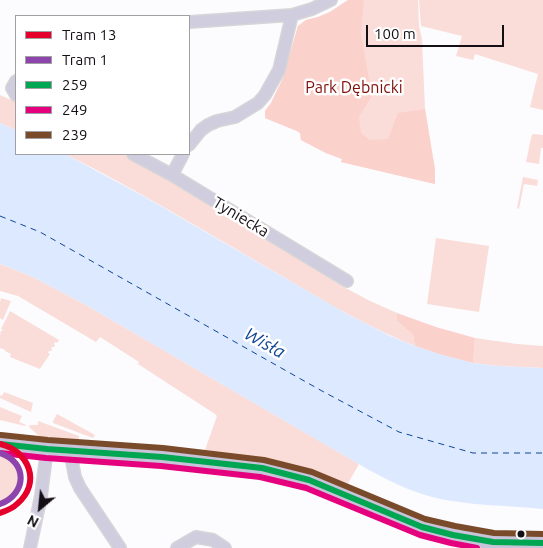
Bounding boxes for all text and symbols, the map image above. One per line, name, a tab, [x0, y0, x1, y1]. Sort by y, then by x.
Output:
legend	[15, 15, 190, 155]
scale bar	[368, 15, 506, 47]
text: 100 m	[374, 25, 416, 42]
text: Tram 13	[62, 26, 117, 43]
text: Tram 1	[62, 51, 108, 68]
text: 259	[62, 76, 87, 93]
park label: Park Dębnicki	[305, 78, 403, 98]
text: 249	[62, 101, 87, 118]
text: 239	[62, 126, 87, 143]
street label: Tyniecka	[210, 193, 272, 241]
water label: Wisła	[241, 323, 289, 363]
north arrow	[15, 483, 65, 533]
text: N	[25, 512, 41, 531]
unlabelled marker	[516, 529, 526, 539]

